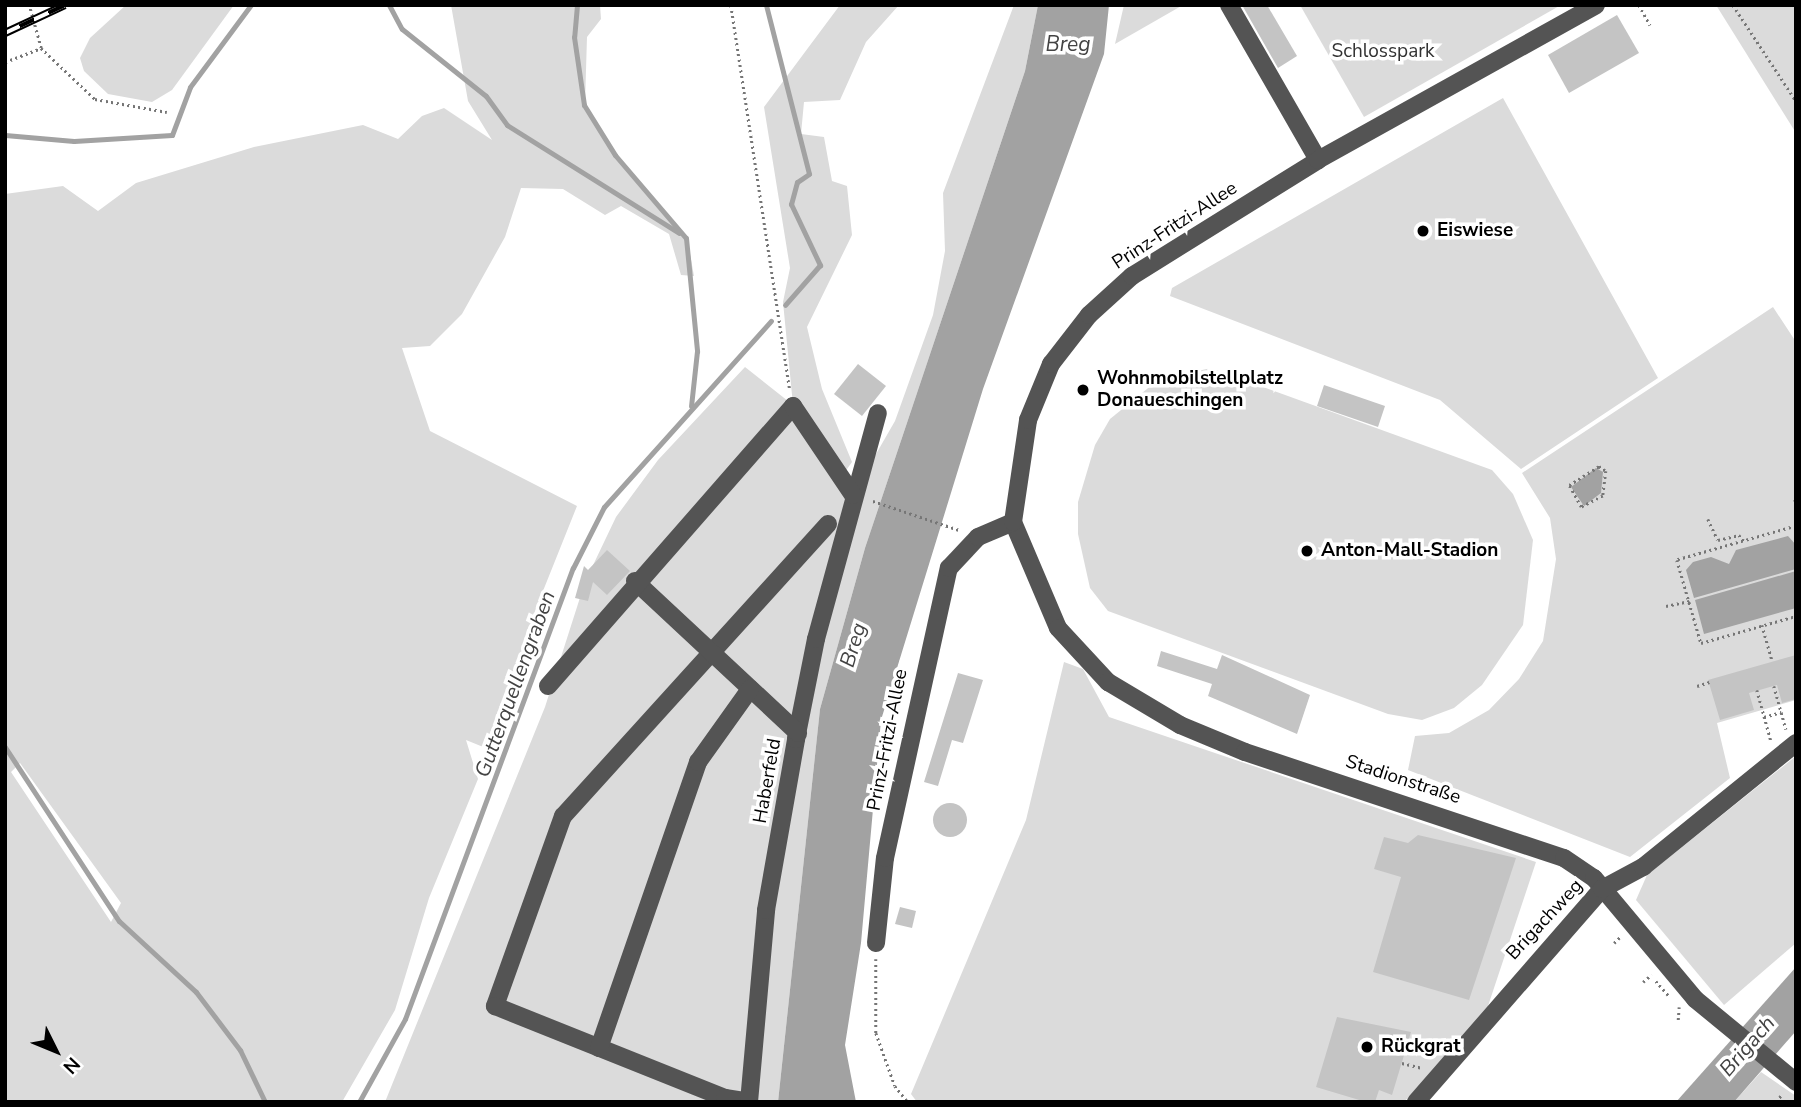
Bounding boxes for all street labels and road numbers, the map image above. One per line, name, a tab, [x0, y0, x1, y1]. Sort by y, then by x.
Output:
street label: Prinz-Fritzi-Allee	[1108, 177, 1242, 275]
street label: Prinz-Fritzi-Allee	[863, 667, 913, 813]
street label: Haberfeld	[749, 737, 787, 825]
street label: Stadionstraße	[1343, 751, 1463, 809]
street label: Brigachweg	[1502, 875, 1588, 965]

